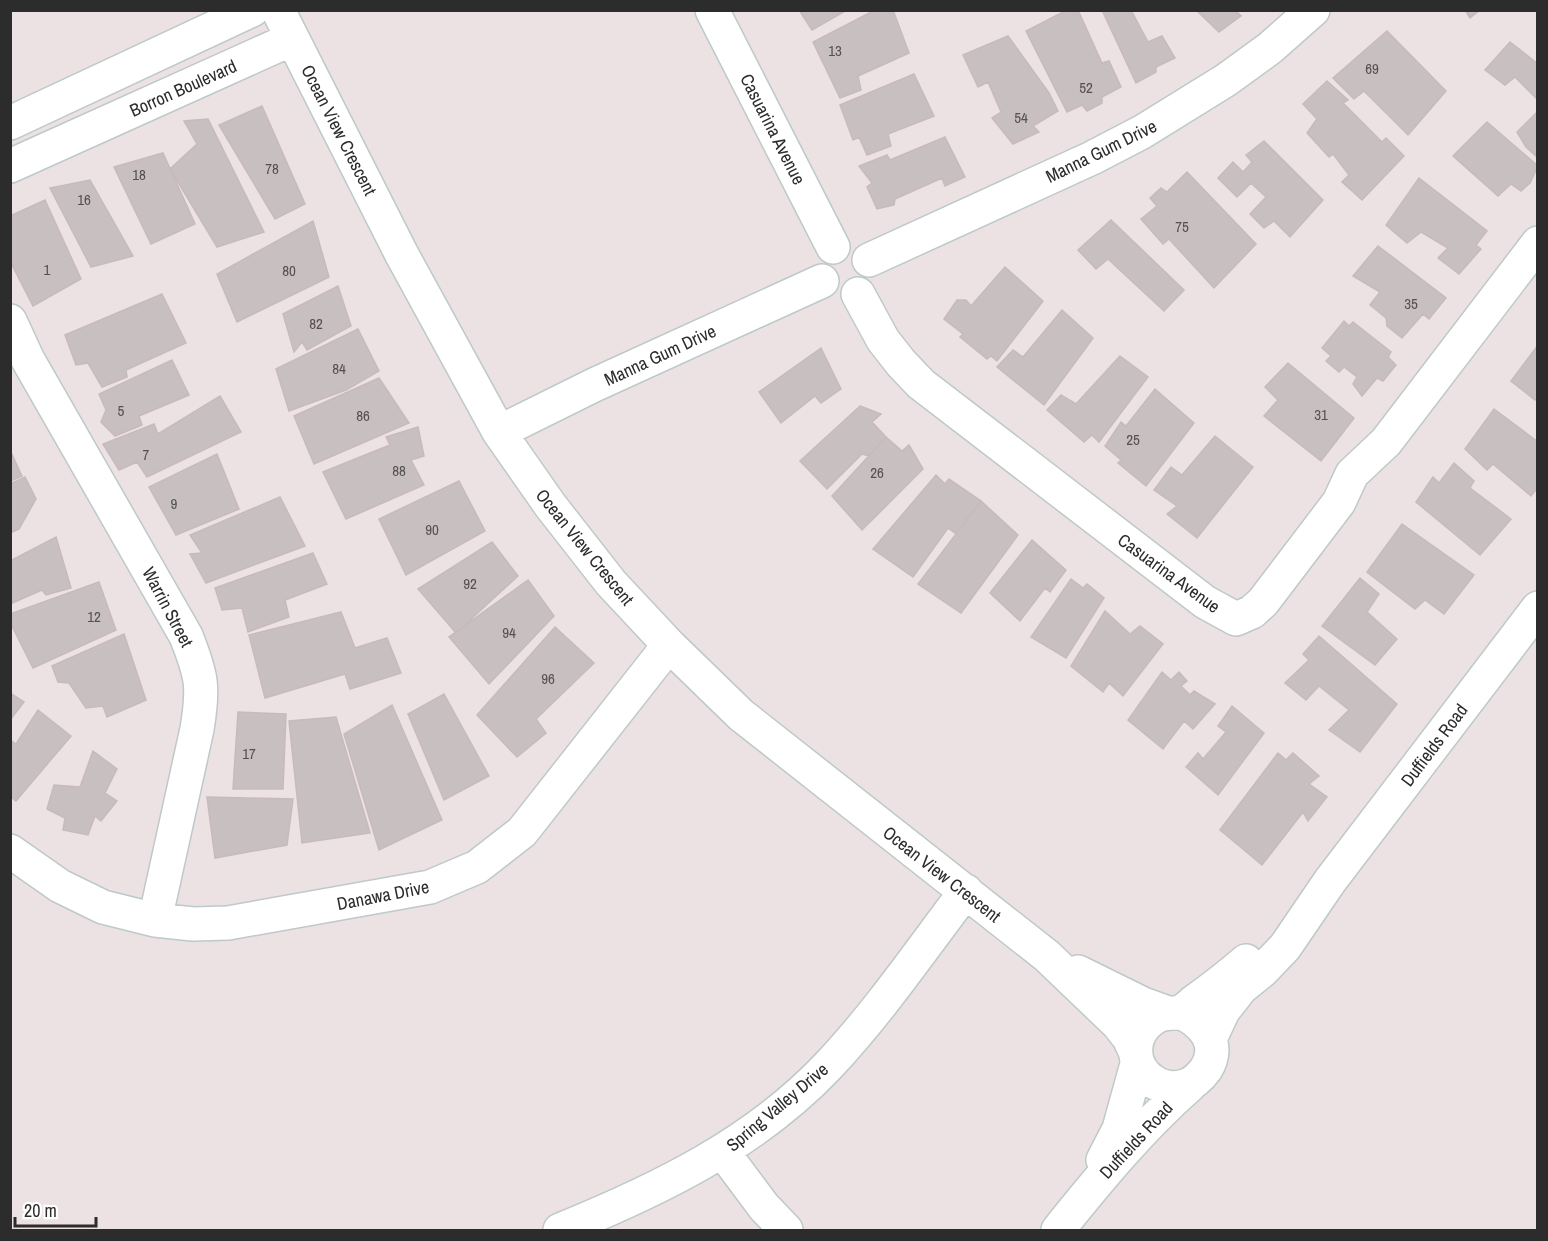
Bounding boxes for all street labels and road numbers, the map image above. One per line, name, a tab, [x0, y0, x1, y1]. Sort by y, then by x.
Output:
street label: Borron Boulevard	[125, 53, 241, 123]
street label: Ocean View Crescent	[295, 60, 383, 200]
street label: Casuarina Avenue	[734, 69, 812, 189]
street label: Manna Gum Drive	[1041, 113, 1161, 189]
street label: Manna Gum Drive	[600, 318, 720, 392]
street label: Ocean View Crescent	[530, 483, 640, 611]
street label: Casuarina Avenue	[1113, 527, 1225, 619]
street label: Warrin Street	[136, 563, 200, 651]
street label: Duffields Road	[1395, 699, 1473, 791]
street label: Ocean View Crescent	[878, 820, 1006, 928]
street label: Danawa Drive	[335, 874, 431, 916]
street label: Spring Valley Drive	[721, 1057, 833, 1157]
street label: Duffields Road	[1094, 1096, 1178, 1184]

